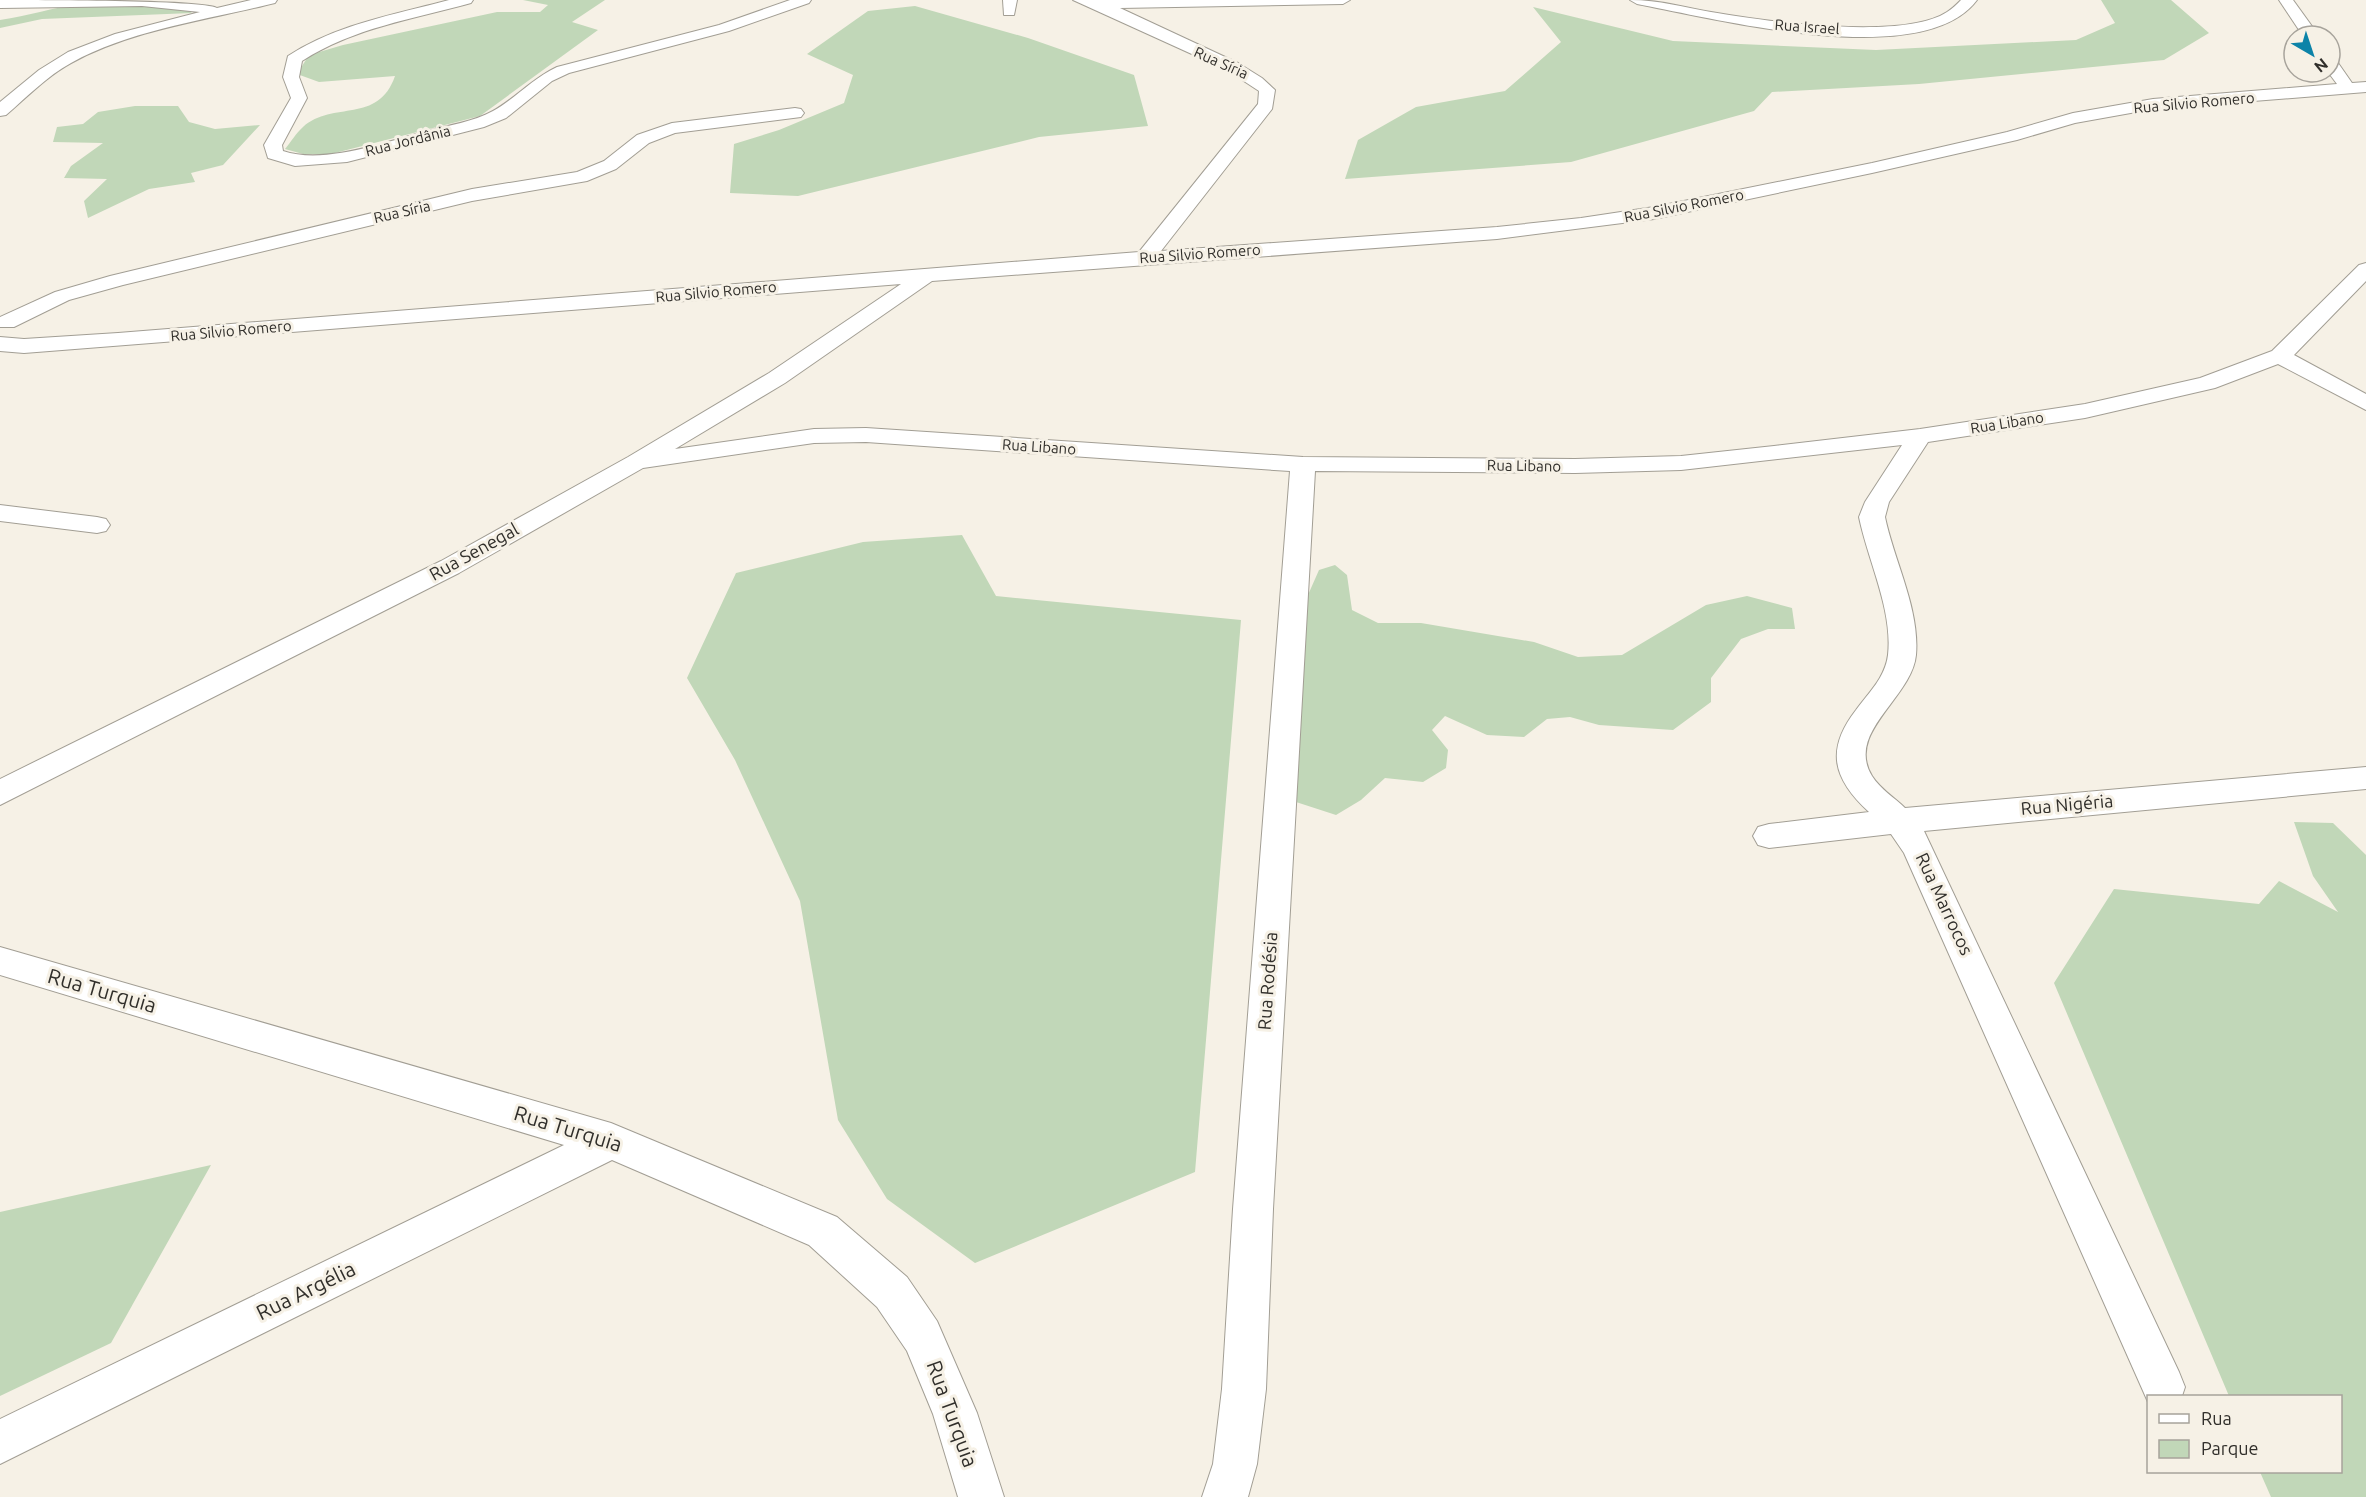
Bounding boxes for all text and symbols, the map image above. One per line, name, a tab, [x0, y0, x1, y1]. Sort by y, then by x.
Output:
street label: Rua Israel	[1774, 16, 1840, 37]
north arrow	[2282, 24, 2342, 84]
street label: Rua Síria	[1191, 43, 1251, 82]
text: N	[2311, 55, 2332, 76]
street label: Rua Silvio Romero	[2133, 89, 2255, 116]
street label: Rua Jordânia	[363, 122, 452, 159]
street label: Rua Silvio Romero	[1623, 186, 1745, 225]
street label: Rua Síria	[372, 197, 432, 226]
street label: Rua Silvio Romero	[1139, 241, 1261, 266]
street label: Rua Silvio Romero	[655, 278, 777, 305]
street label: Rua Silvio Romero	[170, 317, 292, 344]
street label: Rua Libano	[1969, 408, 2045, 437]
street label: Rua Libano	[1001, 435, 1077, 458]
street label: Rua Libano	[1487, 456, 1561, 475]
street label: Rua Senegal	[425, 518, 522, 584]
street label: Rua Nigéria	[2020, 790, 2114, 818]
street label: Rua Marrocos	[1912, 849, 1977, 958]
street label: Rua Rodésia	[1254, 931, 1280, 1031]
street label: Rua Turquia	[45, 963, 159, 1017]
street label: Rua Turquia	[511, 1100, 625, 1156]
street label: Rua Argélia	[252, 1256, 359, 1324]
street label: Rua Turquia	[923, 1357, 983, 1470]
legend	[2147, 1395, 2342, 1473]
text: Rua	[2201, 1408, 2232, 1428]
text: Parque	[2201, 1438, 2258, 1458]

